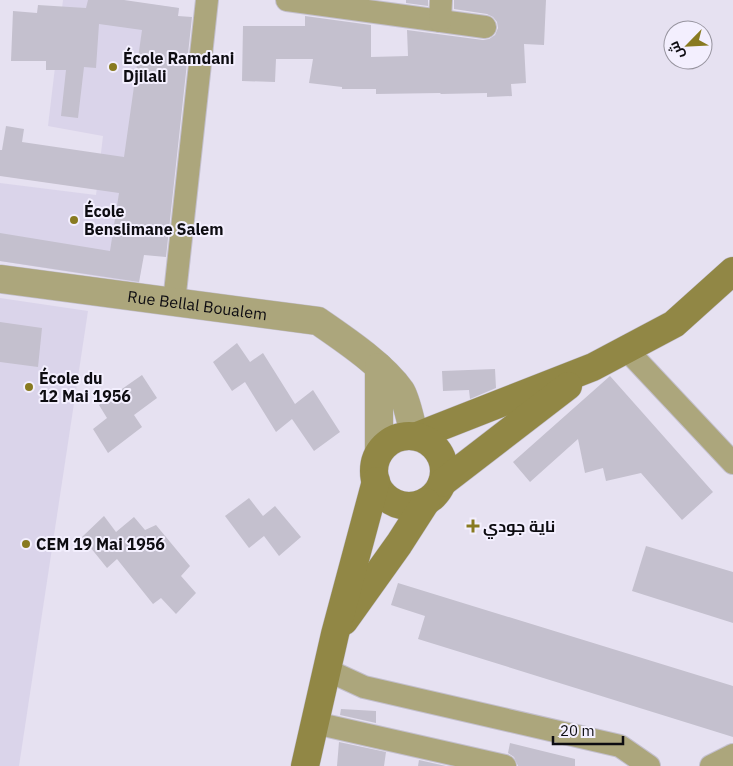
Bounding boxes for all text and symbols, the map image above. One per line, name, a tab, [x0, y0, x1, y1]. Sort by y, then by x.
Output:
north arrow	[663, 20, 713, 70]
text: ش	[664, 38, 688, 62]
place label: École Ramdani Djilali	[123, 47, 234, 86]
marker: École Ramdani Djilali	[107, 61, 119, 73]
place label: École Benslimane Salem	[84, 200, 224, 239]
marker: École Benslimane Salem	[68, 214, 80, 226]
street label: Rue Bellal Boualem	[126, 286, 268, 324]
place label: École du 12 Mai 1956	[39, 367, 131, 406]
marker: École du 12 Mai 1956	[23, 381, 35, 393]
place label: ناية جودي	[483, 516, 555, 539]
marker: ناية جودي	[467, 520, 479, 532]
place label: CEM 19 Mai 1956	[36, 534, 165, 554]
marker: CEM 19 Mai 1956	[20, 538, 32, 550]
scale bar	[553, 714, 623, 746]
text: 20 m	[560, 721, 595, 740]

